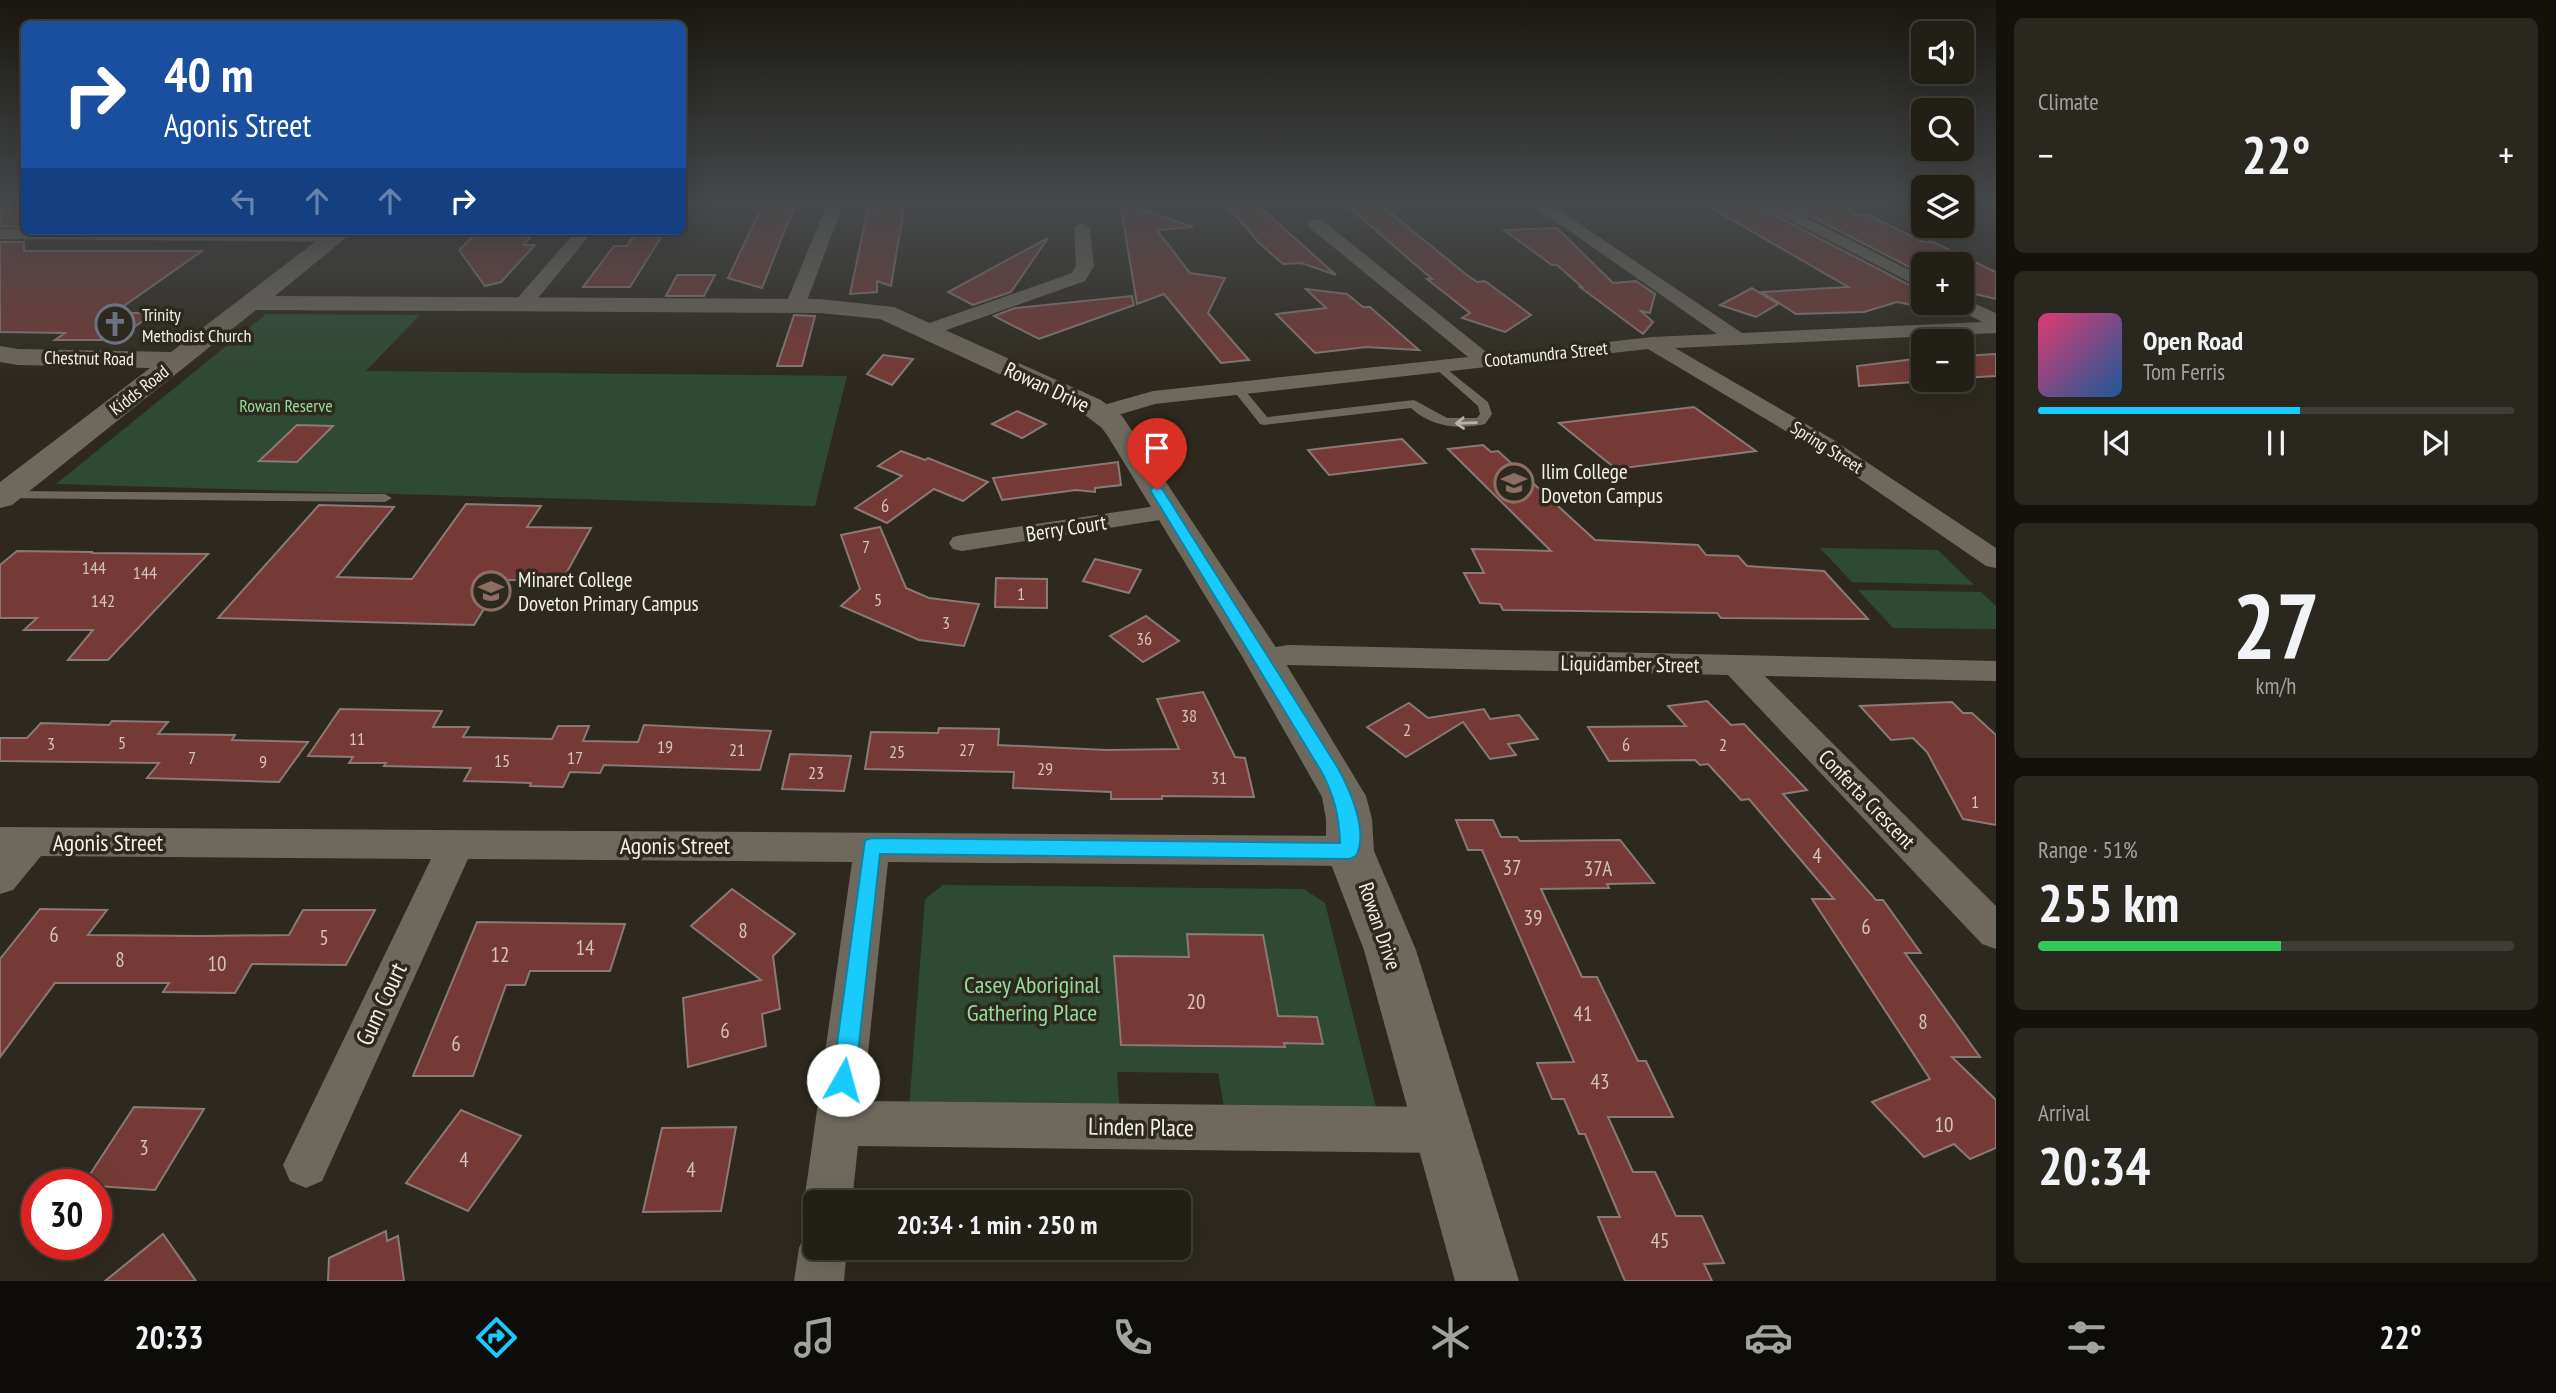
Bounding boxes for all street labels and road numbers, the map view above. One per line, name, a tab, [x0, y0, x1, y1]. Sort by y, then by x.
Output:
street label: Cootamundra Street	[1483, 336, 1609, 372]
street label: Chestnut Road	[44, 346, 134, 370]
street label: Rowan Drive	[1000, 356, 1094, 418]
street label: Kidds Road	[105, 360, 173, 420]
street label: Spring Street	[1787, 416, 1868, 478]
street label: Berry Court	[1024, 508, 1108, 548]
street label: Liquidamber Street	[1560, 649, 1700, 679]
street label: Conferta Crescent	[1813, 744, 1921, 854]
street label: Agonis Street	[53, 827, 164, 858]
street label: Agonis Street	[620, 830, 731, 861]
street label: Rowan Drive	[1352, 879, 1408, 973]
street label: Gum Court	[348, 957, 414, 1050]
street label: Linden Place	[1088, 1111, 1194, 1143]

